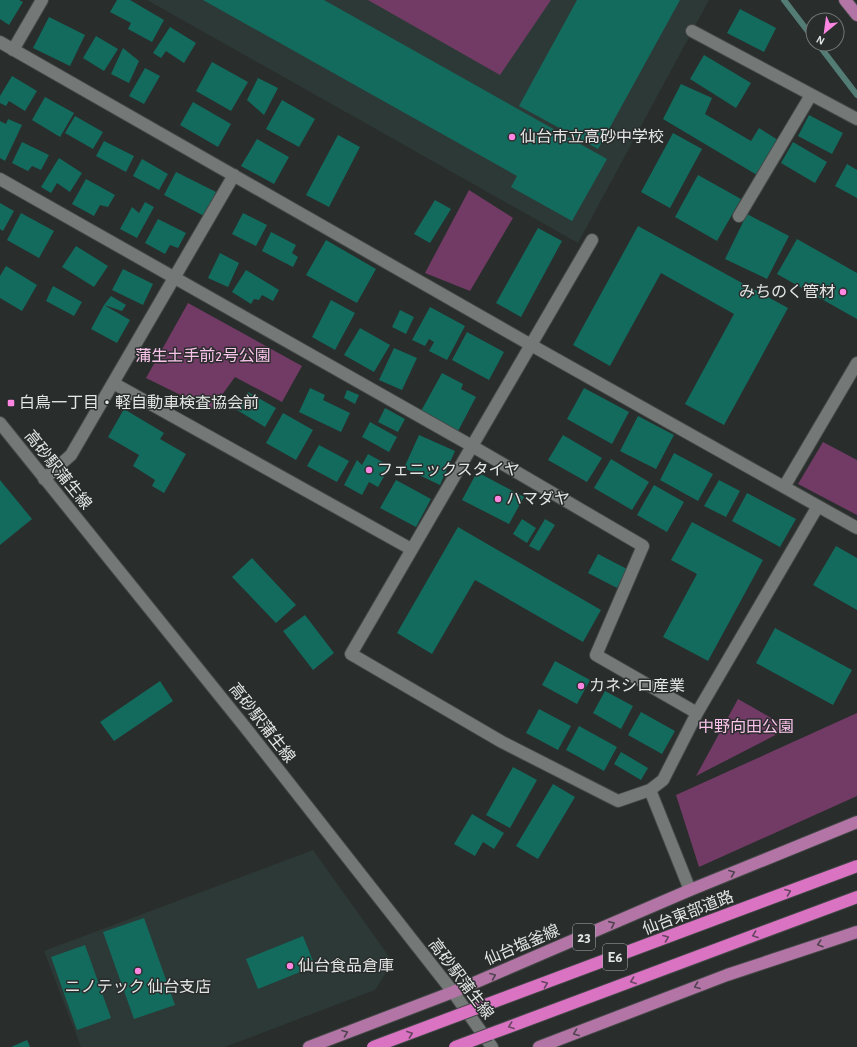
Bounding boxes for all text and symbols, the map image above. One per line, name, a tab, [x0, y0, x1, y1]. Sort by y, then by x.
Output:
north arrow	[805, 12, 845, 52]
text: N	[814, 34, 826, 47]
place label: 仙台市立高砂中学校	[520, 128, 664, 145]
marker: 仙台市立高砂中学校	[507, 132, 517, 142]
place label: みちのく管材	[739, 283, 835, 300]
marker: みちのく管材	[838, 287, 848, 297]
park label: 蒲生土手前2号公園	[135, 347, 271, 364]
place label: 白鳥一丁目・軽自動車検査協会前	[19, 394, 259, 411]
marker: 白鳥一丁目・軽自動車検査協会前	[6, 398, 16, 408]
street label: 高砂駅蒲生線	[22, 427, 95, 512]
place label: フェニックスタイヤ	[377, 461, 520, 478]
marker: フェニックスタイヤ	[364, 465, 374, 475]
place label: ハマダヤ	[506, 490, 570, 507]
marker: ハマダヤ	[493, 494, 503, 504]
place label: カネシロ産業	[589, 678, 685, 694]
street label: 高砂駅蒲生線	[226, 680, 299, 766]
marker: カネシロ産業	[576, 681, 586, 691]
park label: 中野向田公園	[698, 718, 794, 735]
one-way arrow	[728, 870, 735, 878]
street label: 仙台東部道路	[640, 887, 736, 938]
one-way arrow	[785, 888, 792, 897]
street label: 仙台塩釜線	[482, 921, 562, 968]
one-way arrow	[608, 921, 615, 929]
road number: 23	[573, 924, 595, 950]
one-way arrow	[751, 931, 758, 939]
one-way arrow	[663, 934, 670, 942]
street label: 高砂駅蒲生線	[426, 935, 497, 1022]
one-way arrow	[817, 939, 824, 948]
road number: E6	[603, 944, 627, 970]
place label: 仙台食品倉庫	[298, 957, 394, 974]
marker: 仙台食品倉庫	[285, 961, 295, 971]
marker: ニノテック 仙台支店	[133, 966, 143, 976]
one-way arrow	[489, 972, 496, 980]
one-way arrow	[630, 976, 637, 984]
place label: ニノテック 仙台支店	[65, 978, 211, 995]
one-way arrow	[541, 980, 548, 988]
one-way arrow	[694, 982, 701, 990]
one-way arrow	[508, 1022, 515, 1030]
one-way arrow	[572, 1028, 579, 1036]
one-way arrow	[342, 1030, 349, 1038]
one-way arrow	[406, 1030, 413, 1038]

